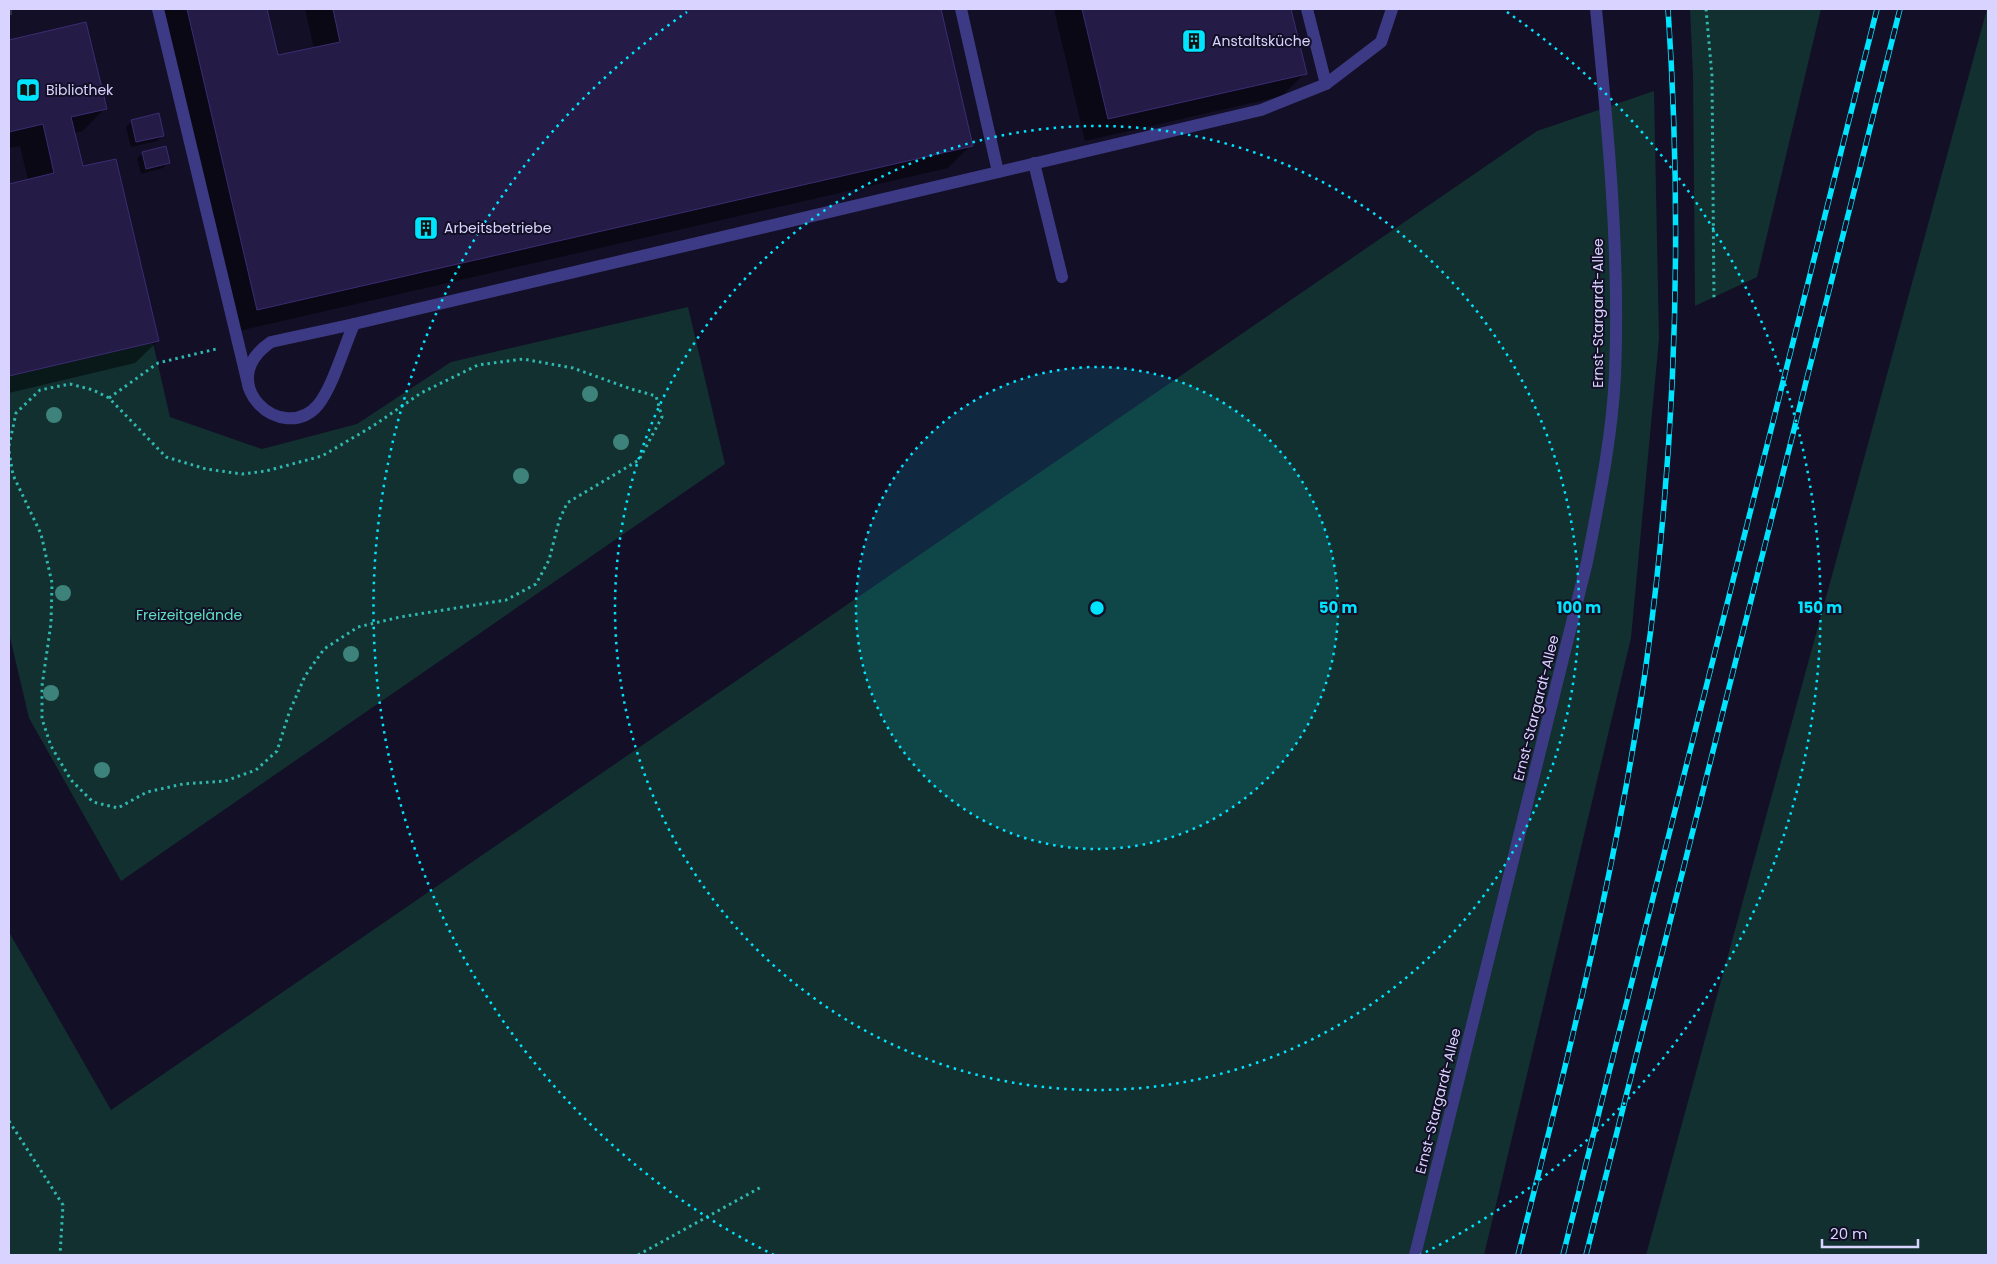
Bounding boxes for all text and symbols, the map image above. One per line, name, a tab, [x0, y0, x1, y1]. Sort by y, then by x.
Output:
building icon: Anstaltsküche	[1181, 28, 1207, 54]
place label: Anstaltsküche	[1212, 31, 1311, 51]
library icon: Bibliothek	[15, 77, 41, 103]
place label: Bibliothek	[46, 80, 114, 100]
building icon: Arbeitsbetriebe	[413, 215, 439, 241]
place label: Arbeitsbetriebe	[444, 218, 552, 238]
street label: Ernst-Stargardt-Allee	[1588, 238, 1608, 388]
text: 50 m	[1319, 597, 1357, 618]
text: 100 m	[1557, 597, 1601, 618]
text: 150 m	[1798, 597, 1842, 618]
centre of rings	[1088, 599, 1106, 617]
park label: Freizeitgelände	[136, 605, 242, 625]
street label: Ernst-Stargardt-Allee	[1508, 633, 1564, 783]
street label: Ernst-Stargardt-Allee	[1410, 1026, 1466, 1176]
scale bar	[1822, 1216, 1918, 1248]
text: 20 m	[1830, 1223, 1868, 1244]

